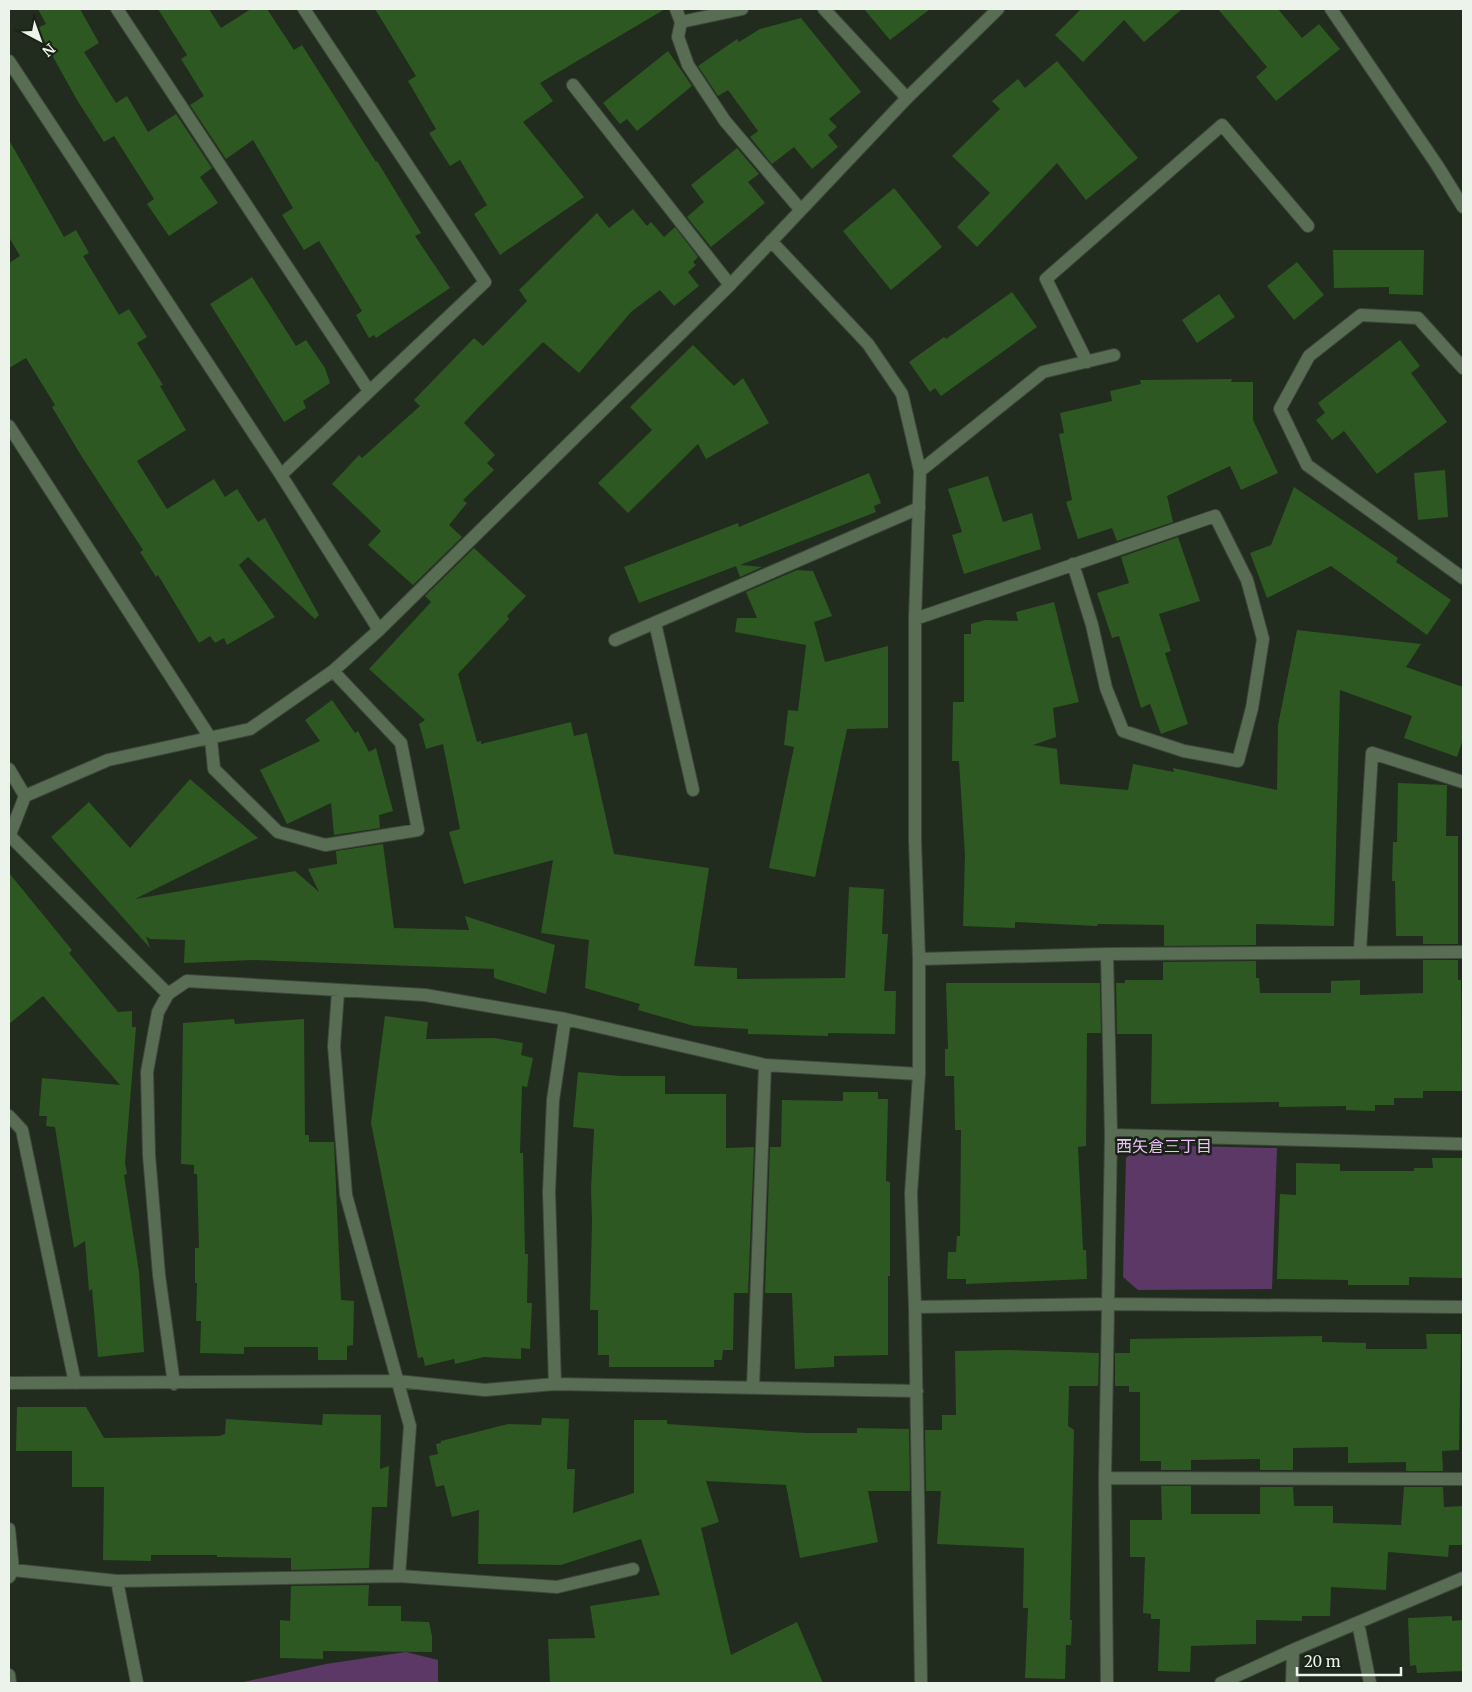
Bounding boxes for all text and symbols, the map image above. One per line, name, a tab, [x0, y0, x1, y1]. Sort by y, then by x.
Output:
north arrow	[15, 15, 65, 65]
text: N	[38, 39, 59, 60]
district label: 西矢倉三丁目	[1116, 1136, 1212, 1156]
scale bar	[1297, 1644, 1401, 1676]
text: 20 m	[1304, 1652, 1341, 1671]

